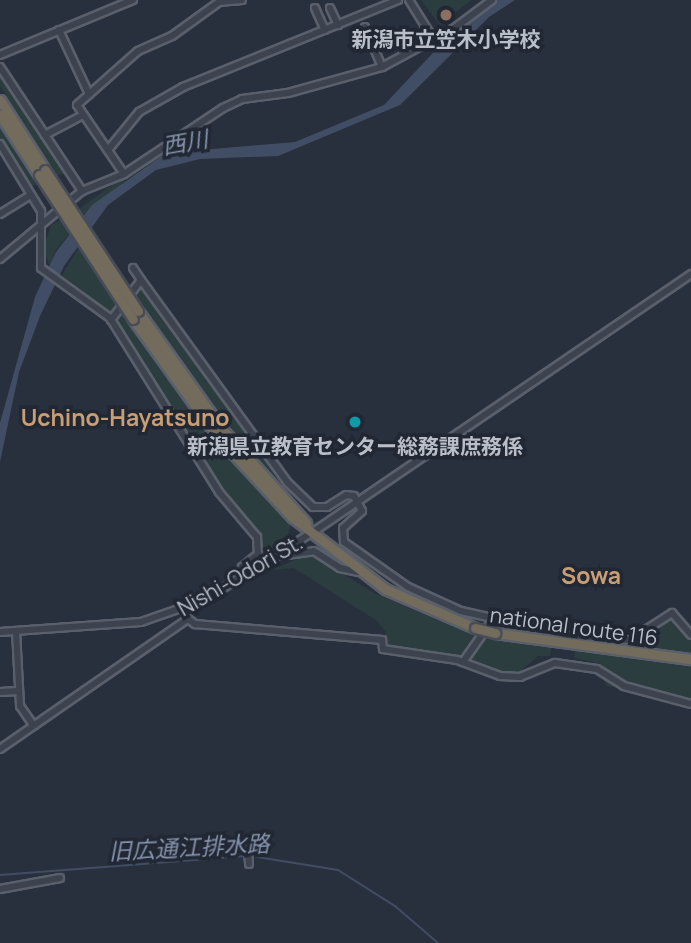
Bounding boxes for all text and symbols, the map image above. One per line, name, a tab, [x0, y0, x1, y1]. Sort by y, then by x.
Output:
marker: 新潟市立笠木小学校	[438, 7, 454, 23]
place label: 新潟市立笠木小学校	[352, 26, 540, 52]
water label: 西川	[160, 124, 210, 160]
district label: Uchino-Hayatsuno	[21, 403, 229, 431]
marker: 新潟県立教育センター総務課庶務係	[347, 414, 363, 430]
place label: 新潟県立教育センター総務課庶務係	[187, 433, 523, 459]
street label: Nishi-Odori St.	[173, 529, 307, 621]
district label: Sowa	[561, 561, 621, 589]
street label: national route 116	[488, 602, 660, 650]
water label: 旧広通江排水路	[108, 829, 270, 865]

